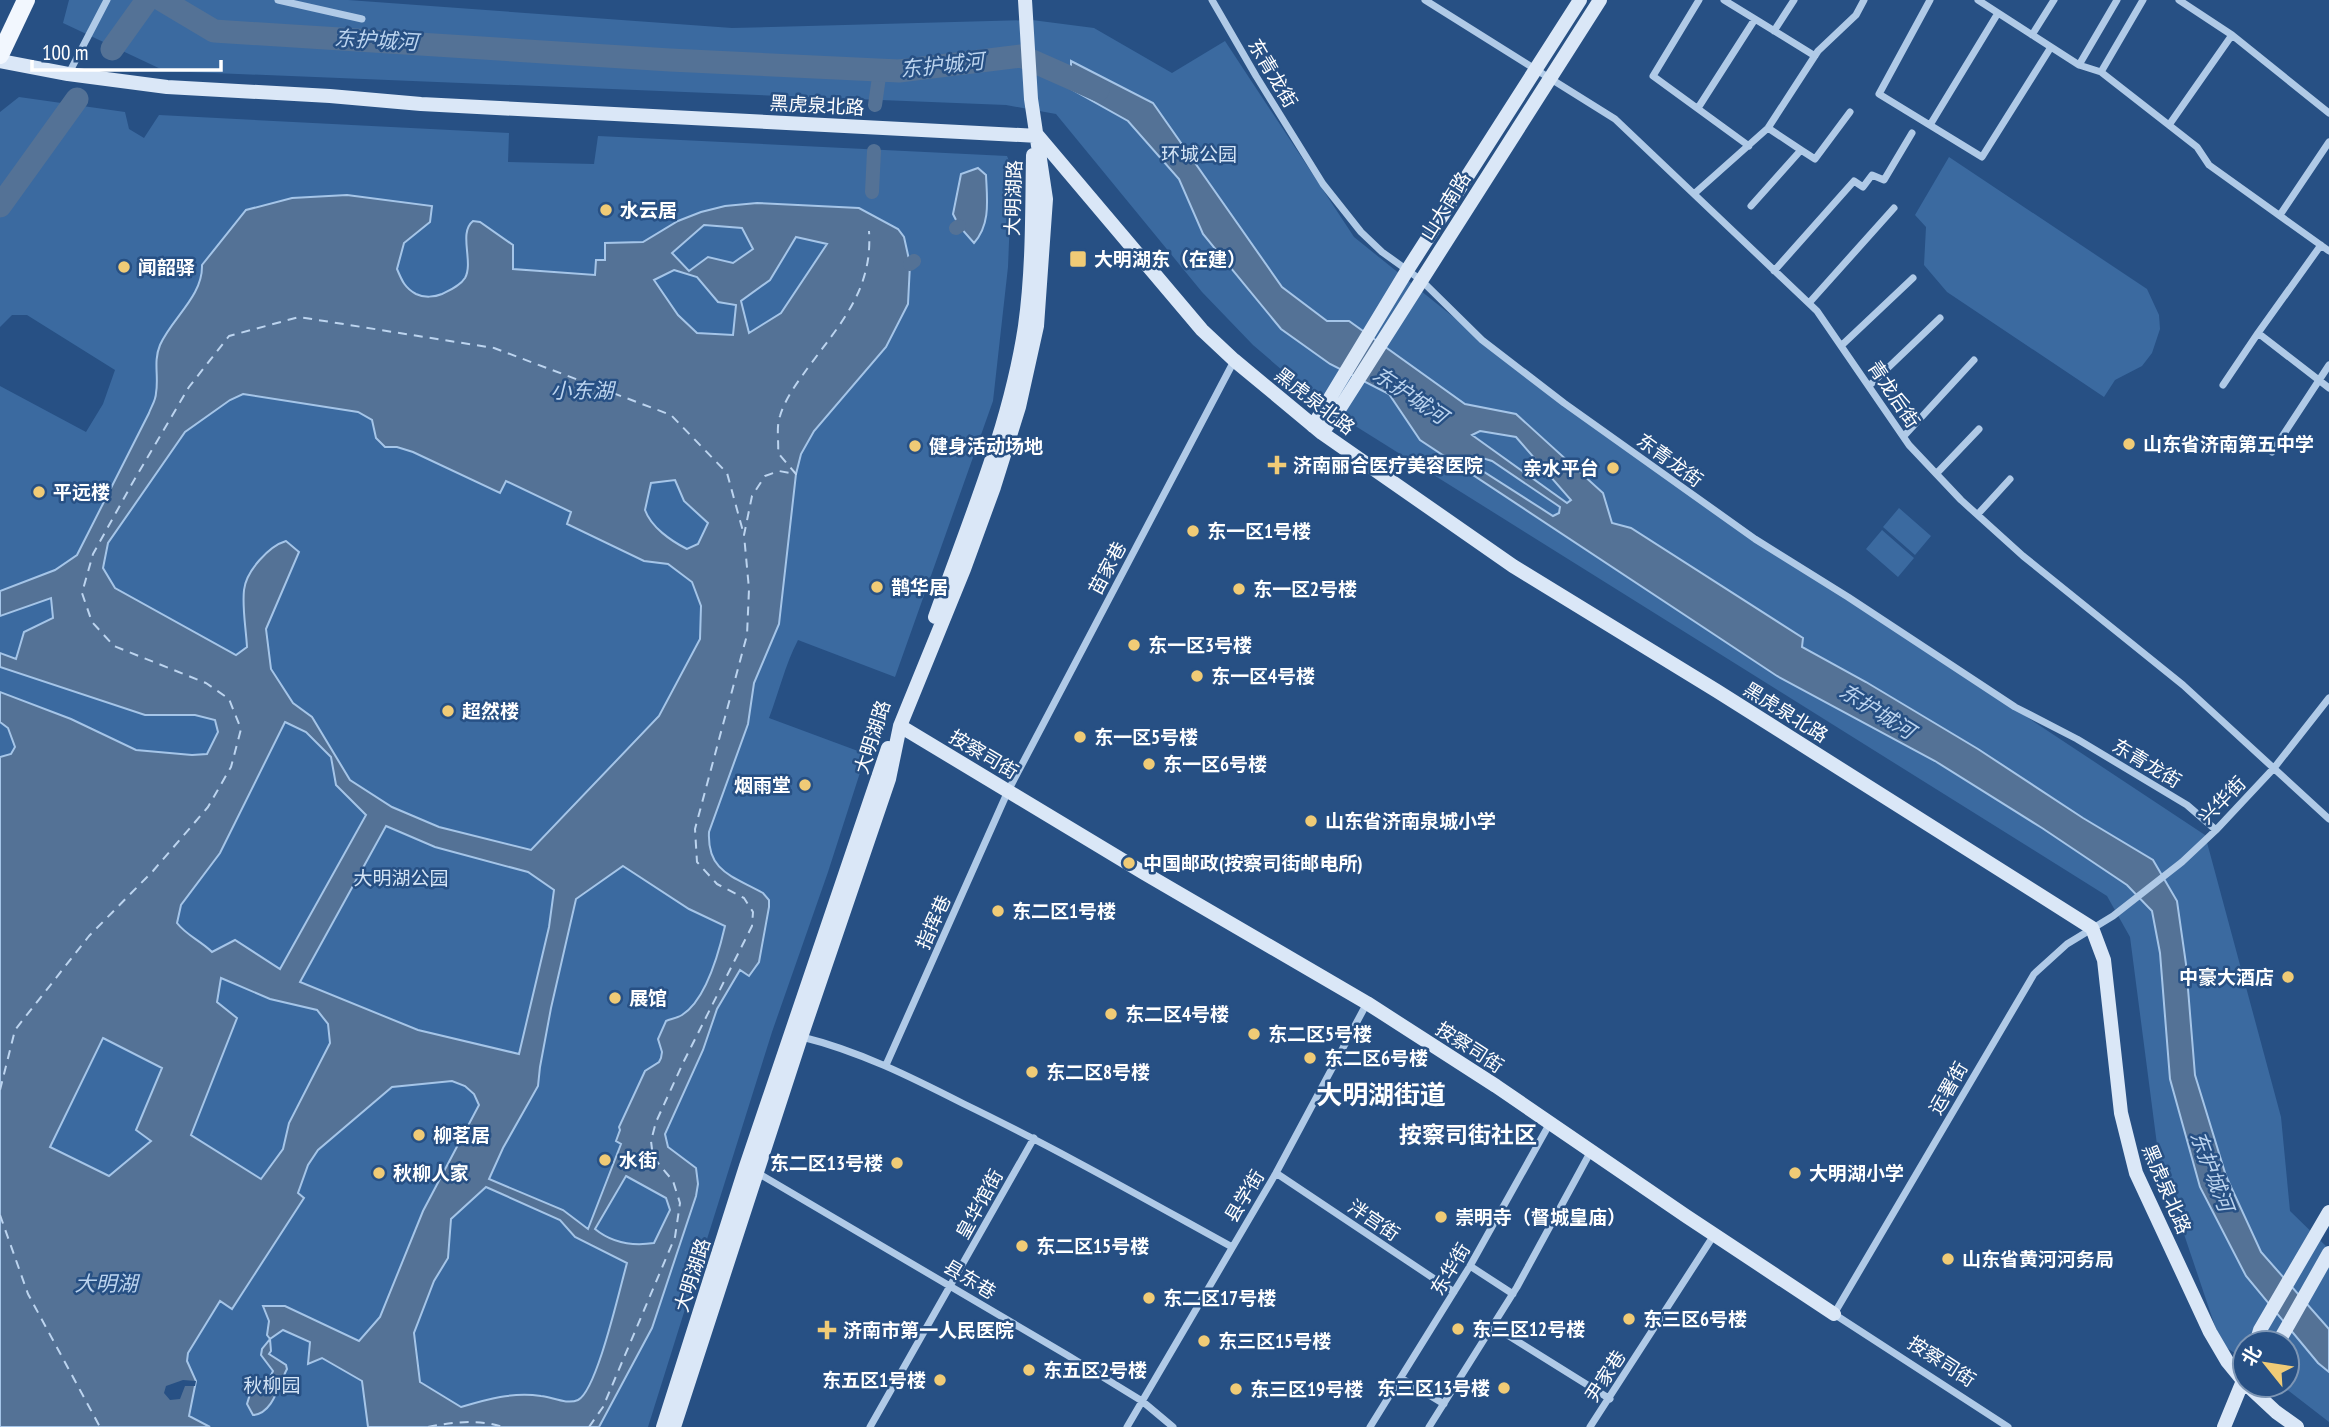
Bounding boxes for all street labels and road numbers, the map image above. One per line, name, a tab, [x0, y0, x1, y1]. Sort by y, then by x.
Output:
street label: 东青龙街	[1243, 34, 1303, 112]
street label: 黑虎泉北路	[769, 91, 865, 119]
street label: 大明湖路	[1000, 160, 1026, 236]
street label: 山大南路	[1415, 167, 1475, 245]
street label: 青龙后街	[1863, 356, 1925, 432]
street label: 黑虎泉北路	[1270, 362, 1360, 440]
street label: 东青龙街	[1632, 428, 1708, 492]
street label: 苗家巷	[1083, 537, 1131, 599]
street label: 黑虎泉北路	[1739, 677, 1833, 747]
street label: 大明湖路	[849, 697, 895, 777]
street label: 按察司街	[945, 724, 1023, 784]
street label: 东青龙街	[2108, 733, 2186, 793]
street label: 兴华街	[2194, 771, 2250, 829]
street label: 指挥巷	[910, 891, 956, 953]
street label: 按察司街	[1432, 1016, 1508, 1078]
street label: 运署街	[1923, 1057, 1973, 1119]
street label: 黑虎泉北路	[2137, 1141, 2197, 1237]
street label: 皇华馆街	[950, 1165, 1008, 1243]
street label: 县学街	[1219, 1165, 1269, 1227]
street label: 泮宫街	[1344, 1194, 1404, 1246]
street label: 大明湖路	[669, 1235, 715, 1315]
street label: 东华街	[1425, 1238, 1475, 1300]
street label: 县东巷	[939, 1254, 1001, 1304]
street label: 按察司街	[1904, 1330, 1980, 1392]
street label: 尹家巷	[1579, 1346, 1631, 1406]

